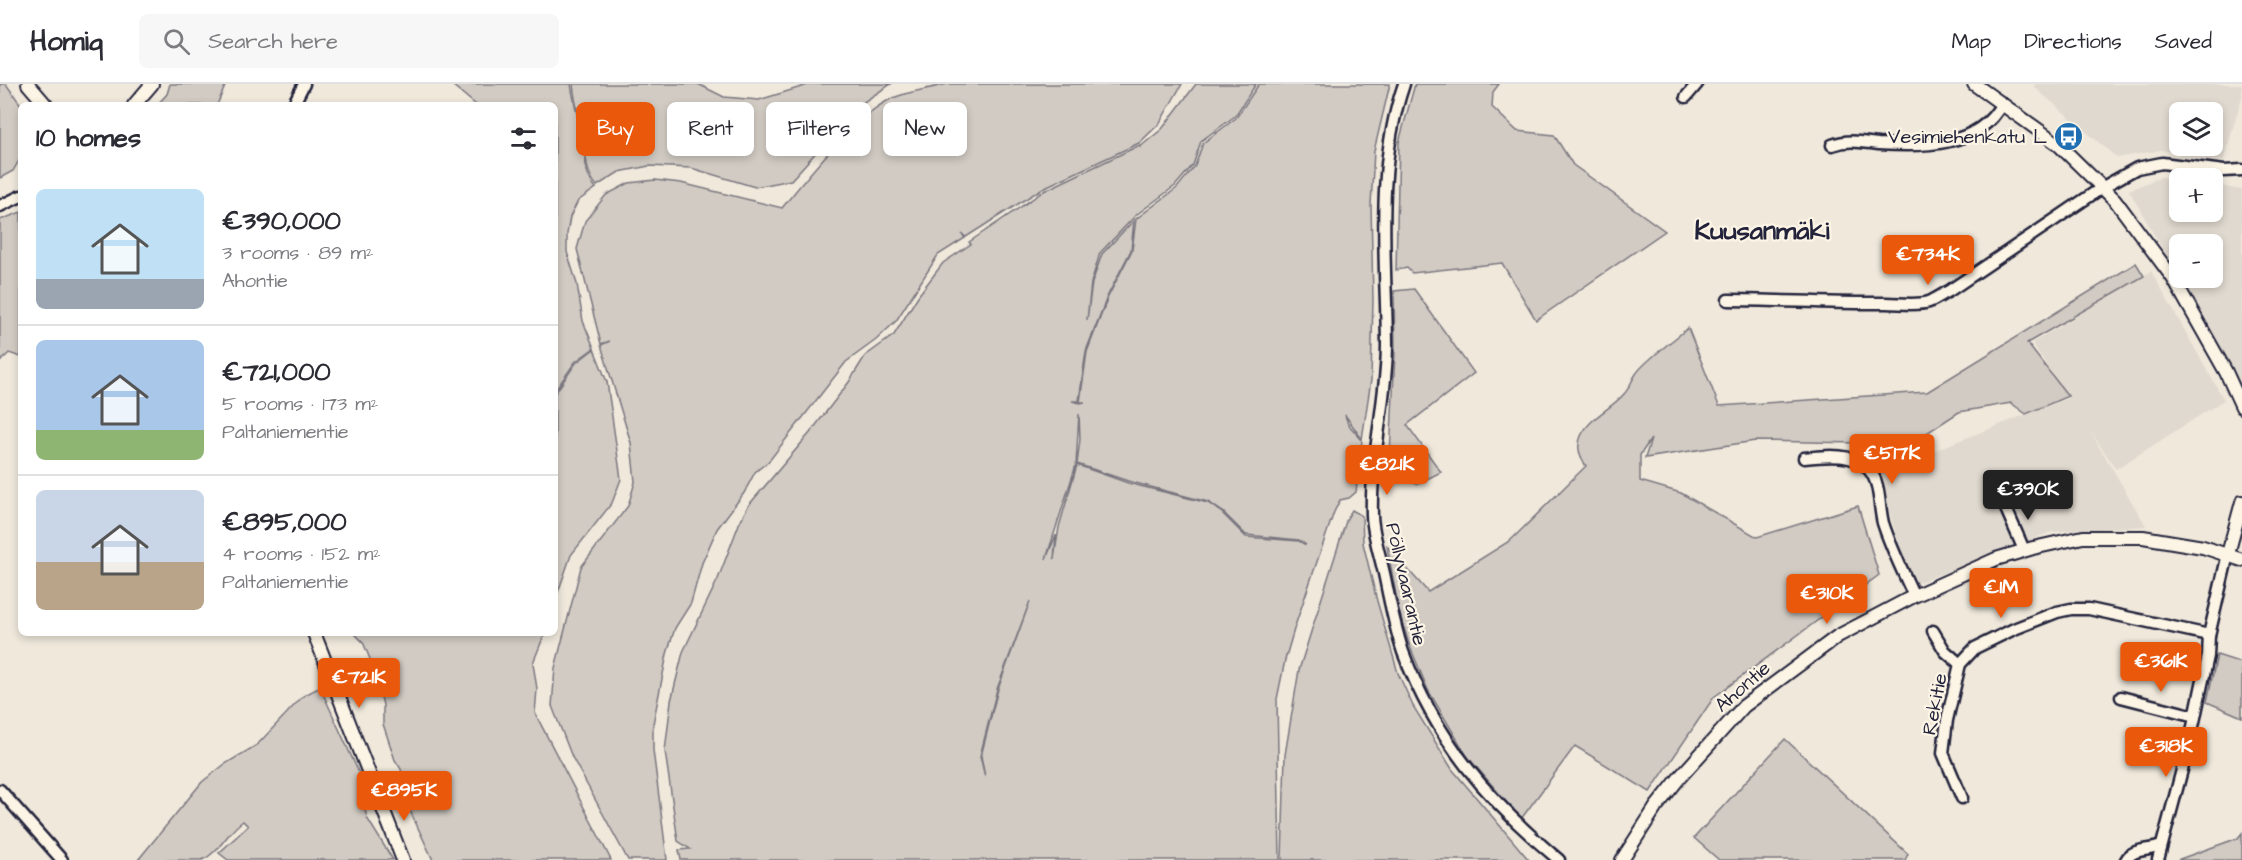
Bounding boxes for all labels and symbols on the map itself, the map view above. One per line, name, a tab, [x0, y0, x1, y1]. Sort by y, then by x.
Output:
bus stop icon: Vesimiehenkatu L	[2052, 120, 2084, 152]
place label: Vesimiehenkatu L	[1888, 123, 2047, 151]
district label: Kuusanmäki	[1695, 213, 1829, 249]
pin: €734K	[1886, 235, 1970, 286]
pin: €517K	[1850, 434, 1934, 485]
pin: €821K	[1345, 445, 1429, 496]
pin: €390K	[1986, 470, 2070, 521]
street label: Pöllyvaarantie	[1377, 520, 1434, 649]
pin: €1M	[1972, 568, 2030, 619]
pin: €310K	[1785, 574, 1869, 625]
pin: €361K	[2119, 642, 2203, 693]
street label: Ahontie	[1709, 654, 1777, 719]
pin: €721K	[317, 658, 401, 709]
street label: Rekitie	[1915, 671, 1955, 737]
pin: €318K	[2124, 727, 2208, 778]
pin: €895K	[362, 771, 446, 822]

